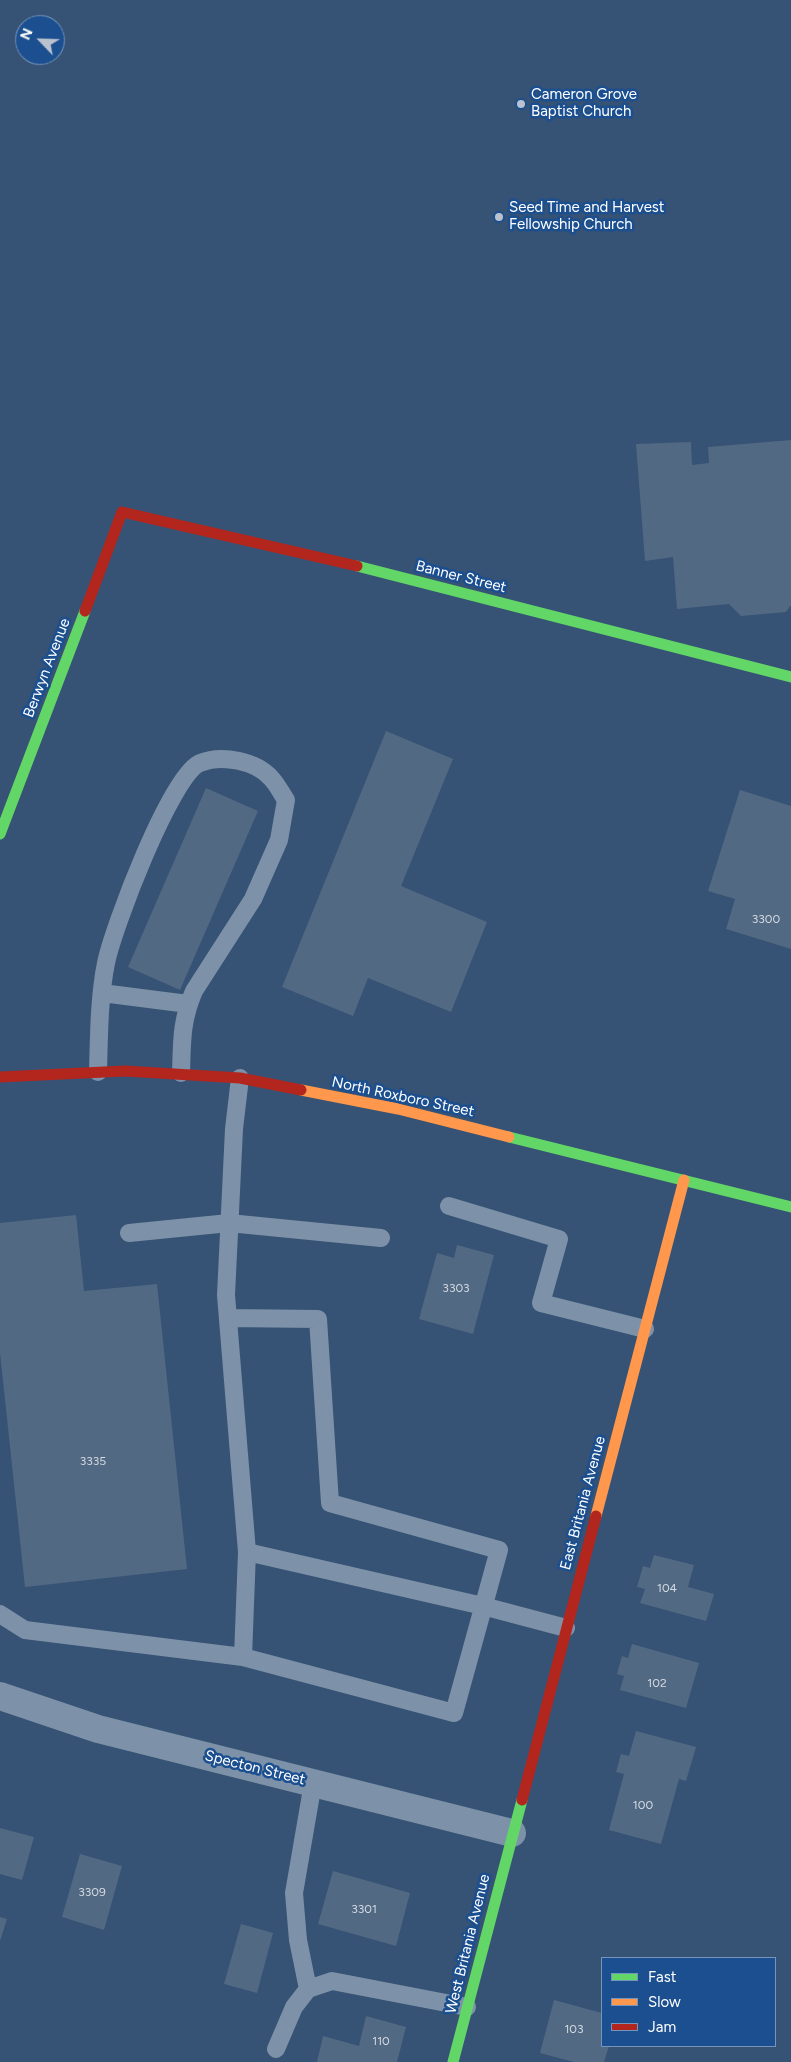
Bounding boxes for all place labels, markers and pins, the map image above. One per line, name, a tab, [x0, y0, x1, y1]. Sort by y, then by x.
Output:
place label: Cameron Grove Baptist Church	[531, 86, 637, 121]
marker: Cameron Grove Baptist Church	[515, 98, 527, 110]
place label: Seed Time and Harvest Fellowship Church	[509, 199, 664, 234]
marker: Seed Time and Harvest Fellowship Church	[493, 211, 505, 223]

